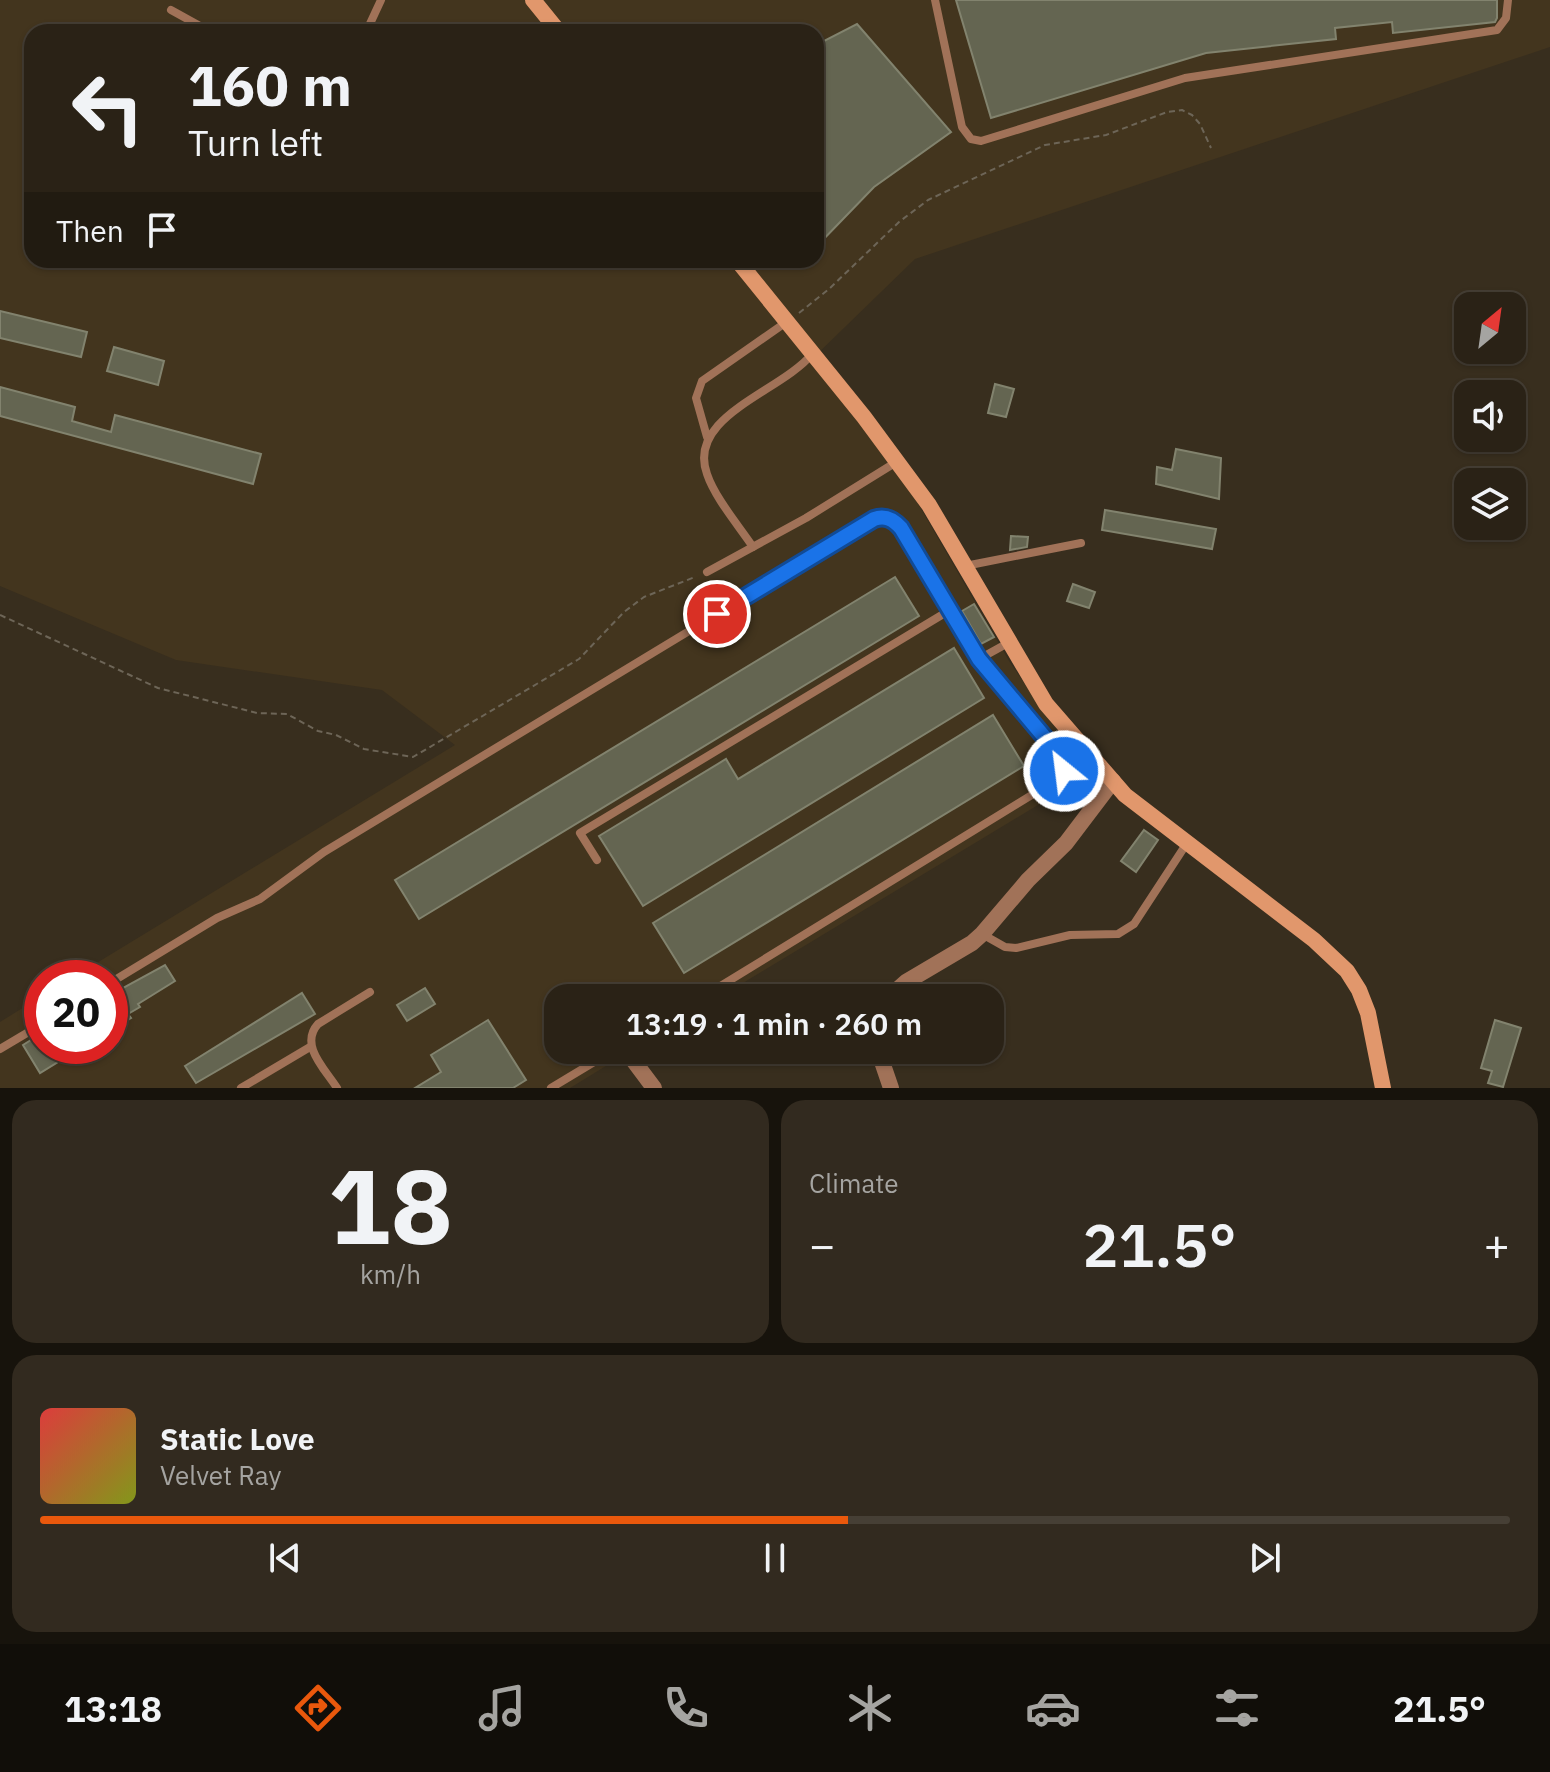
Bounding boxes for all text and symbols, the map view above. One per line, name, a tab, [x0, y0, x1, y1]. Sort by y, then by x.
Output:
text: 160 m	[188, 49, 352, 121]
icon: left	[56, 56, 160, 160]
text: Turn left	[188, 119, 323, 166]
icon: arrive	[140, 208, 184, 252]
text: Then	[56, 211, 124, 250]
north arrow	[1454, 292, 1526, 364]
map controls	[1454, 292, 1526, 540]
button: sound	[1454, 380, 1526, 452]
button: layers	[1454, 468, 1526, 540]
pin	[683, 580, 751, 648]
icon: arrive	[695, 592, 739, 636]
position arrow	[1022, 729, 1106, 813]
speed limit sign: 20	[24, 960, 128, 1064]
text: 13:19 · 1 min · 260 m	[626, 1004, 922, 1043]
text: 18	[328, 1137, 453, 1273]
text: Climate	[809, 1166, 899, 1200]
text: 21.5°	[1082, 1205, 1237, 1284]
text: −	[809, 1216, 835, 1273]
text: +	[1484, 1216, 1510, 1273]
text: km/h	[360, 1257, 421, 1291]
text: Static Love	[160, 1419, 315, 1458]
text: Velvet Ray	[160, 1458, 281, 1492]
icon: previous	[263, 1536, 307, 1580]
icon: pause	[753, 1536, 797, 1580]
icon: next	[1243, 1536, 1287, 1580]
icon: directions	[290, 1680, 346, 1736]
icon: music	[474, 1680, 530, 1736]
icon: phone	[658, 1680, 714, 1736]
icon: climate	[842, 1680, 898, 1736]
icon: car	[1025, 1680, 1081, 1736]
icon: filters	[1209, 1680, 1265, 1736]
text: 13:18	[64, 1685, 162, 1732]
text: 21.5°	[1393, 1685, 1486, 1732]

